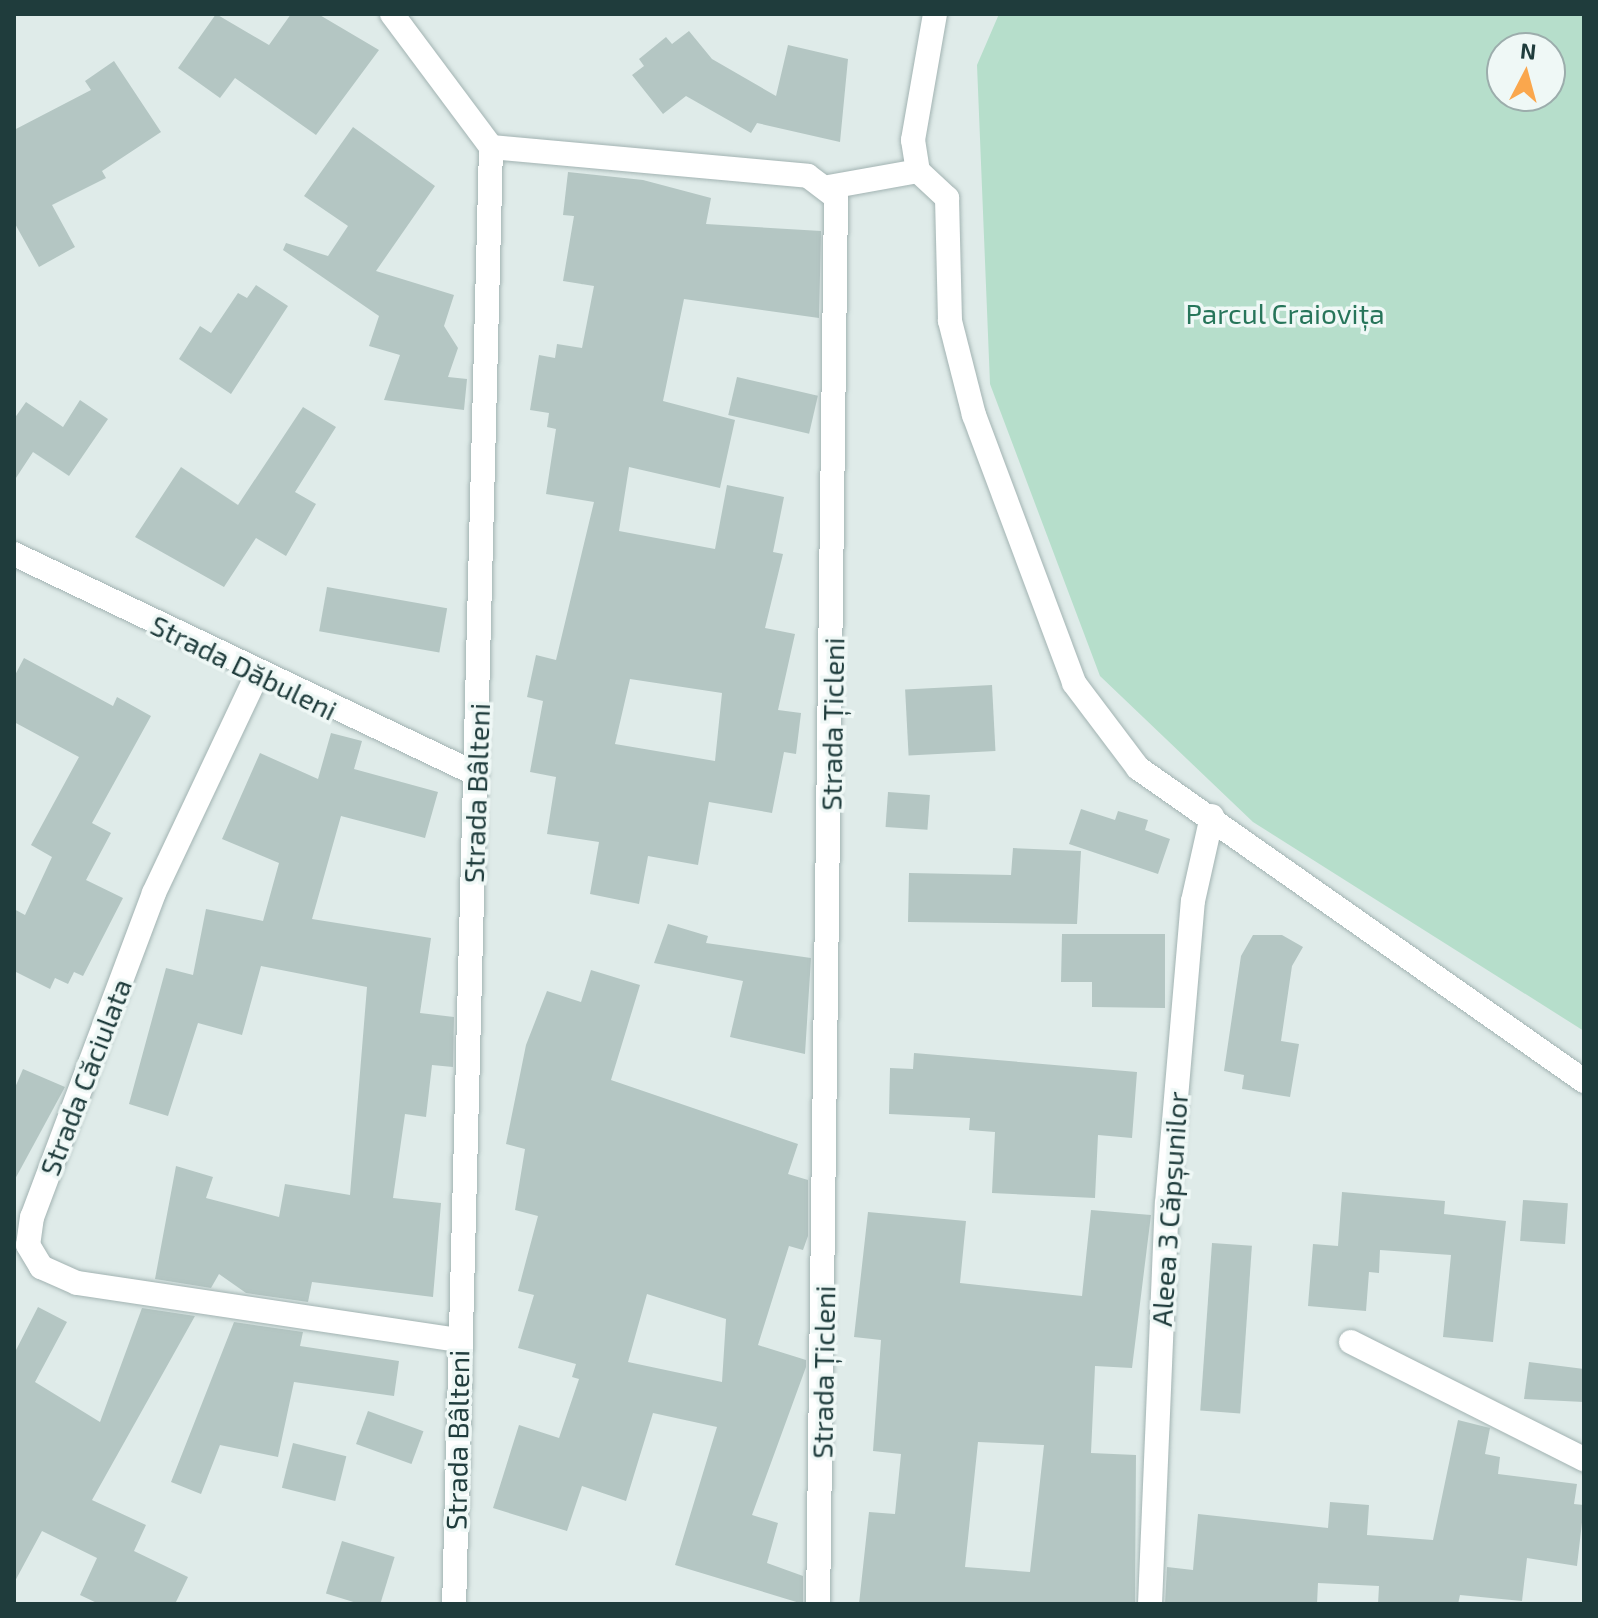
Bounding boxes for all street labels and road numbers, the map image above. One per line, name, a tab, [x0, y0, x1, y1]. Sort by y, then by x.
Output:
street label: Strada Dăbuleni	[145, 607, 343, 727]
street label: Strada Țicleni	[814, 637, 850, 811]
street label: Strada Bâlteni	[456, 702, 496, 884]
street label: Strada Căciulata	[32, 974, 138, 1180]
street label: Aleea 3 Căpșunilor	[1144, 1090, 1194, 1328]
street label: Strada Țicleni	[805, 1285, 841, 1459]
street label: Strada Bâlteni	[439, 1350, 475, 1530]

